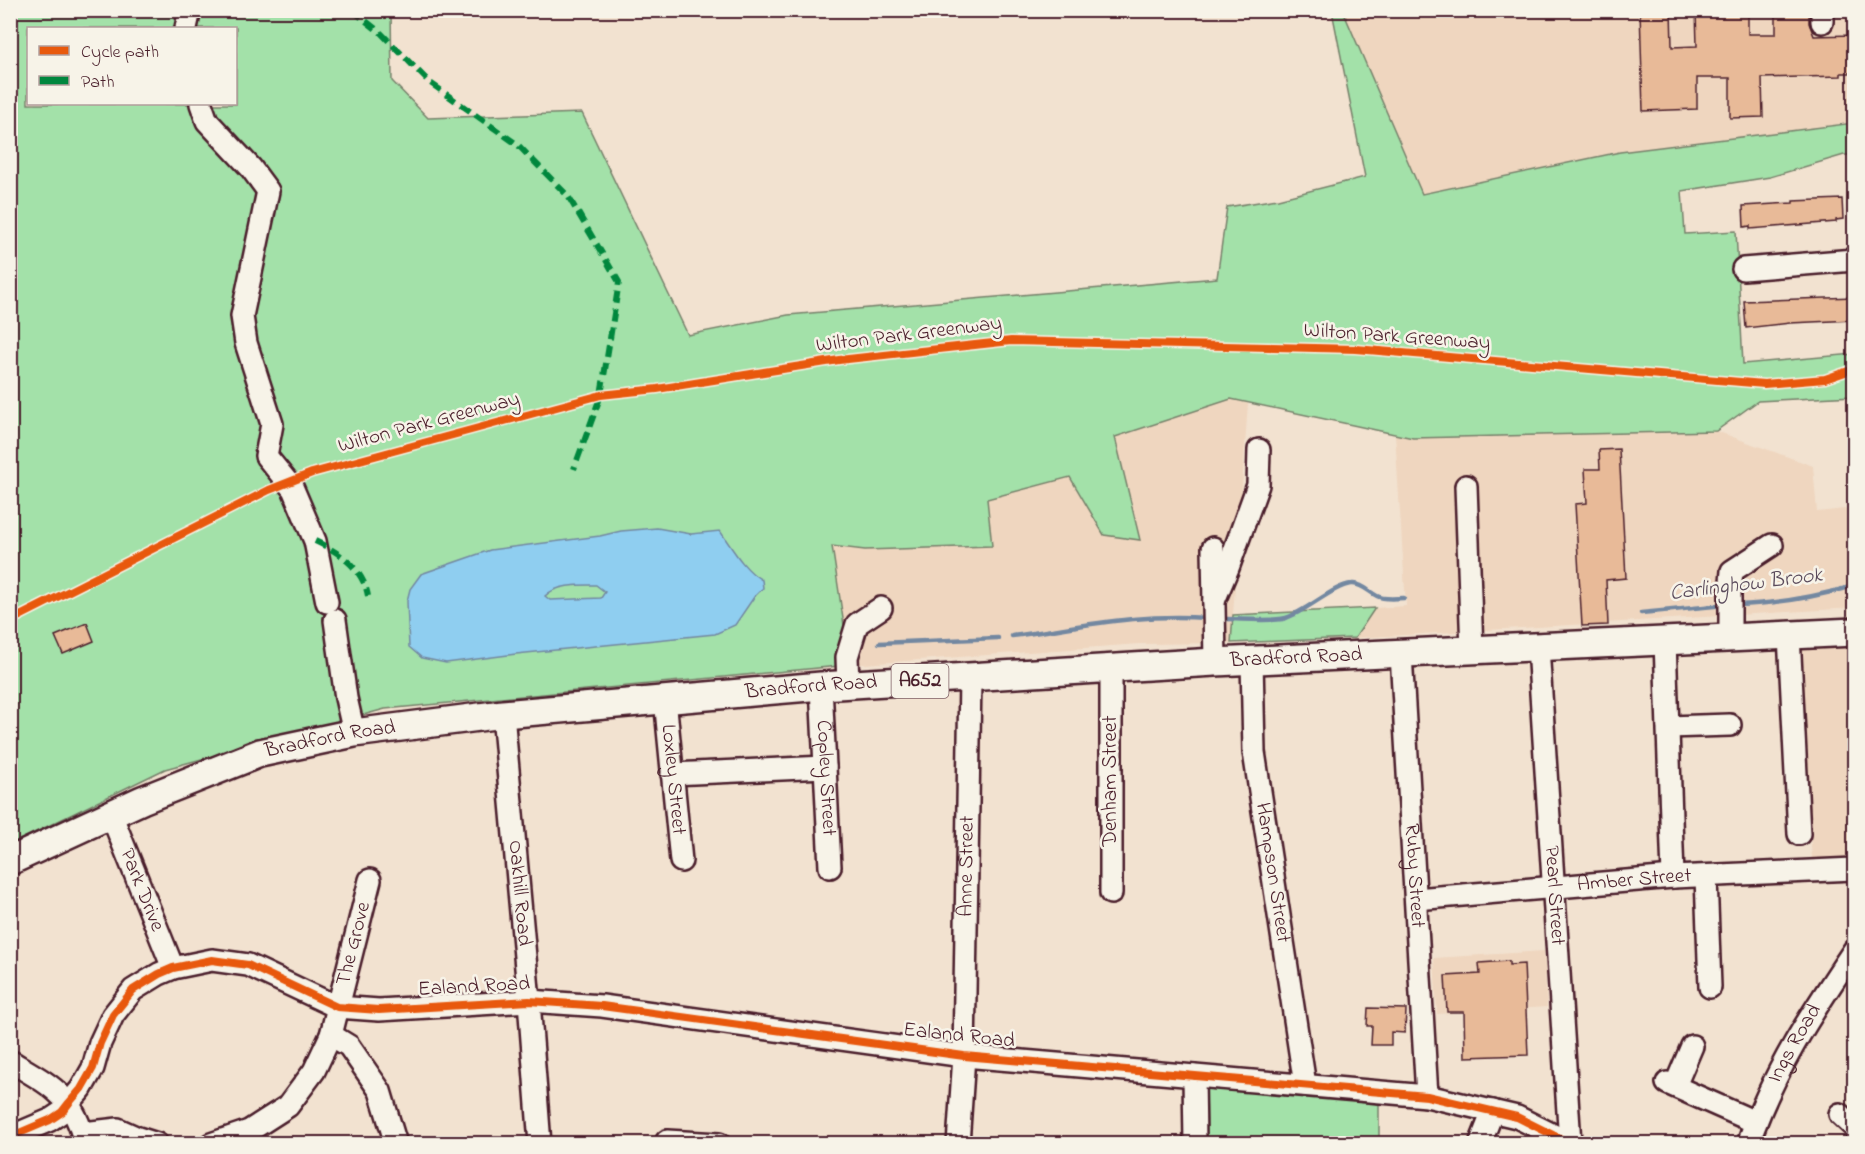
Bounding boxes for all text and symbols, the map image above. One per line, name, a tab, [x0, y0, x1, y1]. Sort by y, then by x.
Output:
legend	[27, 27, 237, 105]
text: Cycle path	[81, 40, 159, 66]
text: Path	[81, 70, 115, 96]
street label: Wilton Park Greenway	[814, 309, 1004, 363]
street label: Wilton Park Greenway	[1303, 316, 1491, 360]
street label: Wilton Park Greenway	[335, 384, 524, 464]
water label: Carlinghow Brook	[1668, 560, 1826, 610]
street label: Bradford Road	[1228, 640, 1363, 676]
road number: A652	[892, 664, 948, 698]
street label: Bradford Road	[743, 668, 878, 708]
street label: Bradford Road	[261, 713, 397, 767]
street label: Denham Street	[1096, 716, 1126, 847]
street label: Copley Street	[808, 719, 843, 837]
street label: Loxley Street	[653, 723, 693, 836]
street label: Hampson Street	[1247, 800, 1298, 945]
street label: Anne Street	[951, 815, 983, 917]
street label: Ruby Street	[1396, 823, 1432, 929]
street label: Oakhill Road	[500, 839, 539, 948]
street label: Park Drive	[111, 844, 172, 937]
street label: Pearl Street	[1536, 845, 1572, 946]
street label: Amber Street	[1576, 861, 1692, 900]
street label: The Grove	[329, 898, 379, 989]
street label: Ealand Road	[417, 969, 531, 1005]
street label: Ings Road	[1761, 998, 1830, 1088]
street label: Ealand Road	[902, 1015, 1016, 1057]

